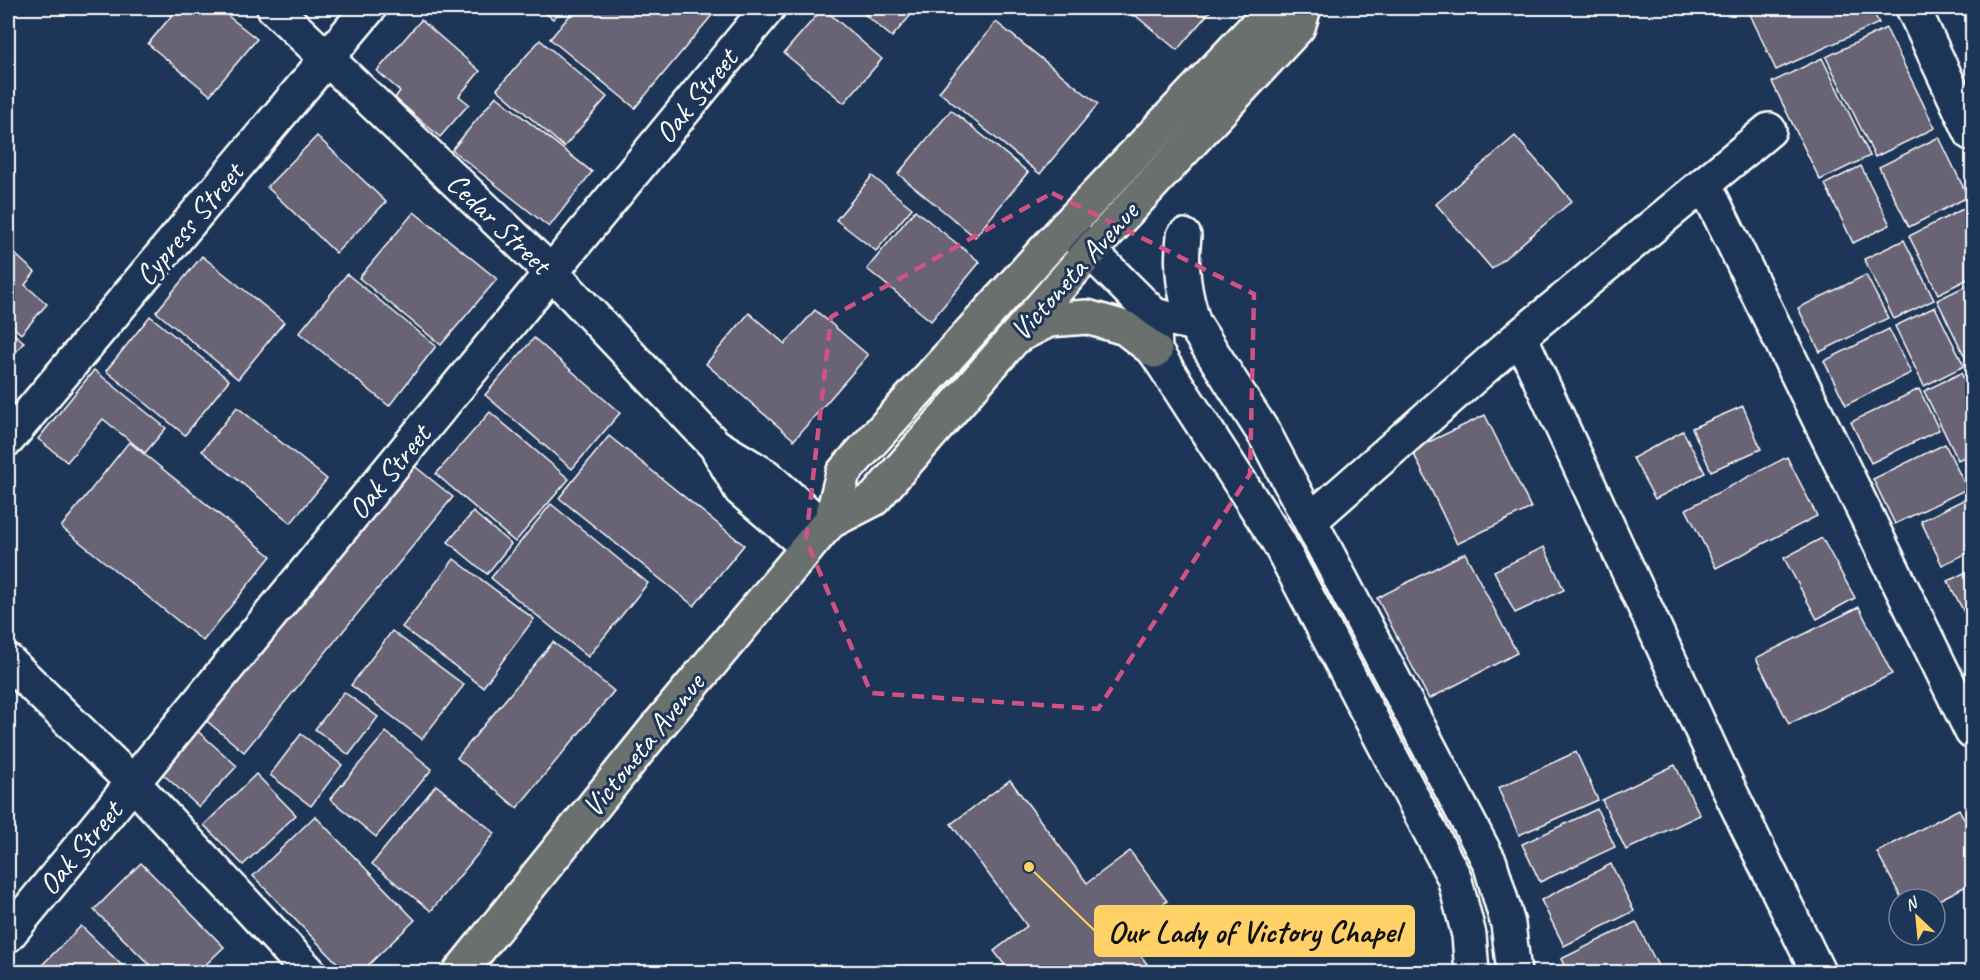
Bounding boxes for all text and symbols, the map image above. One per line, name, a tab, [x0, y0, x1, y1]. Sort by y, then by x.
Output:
street label: Oak Street	[646, 39, 748, 151]
street label: Cypress Street	[127, 152, 253, 293]
street label: Cedar Street	[439, 164, 561, 284]
street label: Victoneta Avenue	[1002, 192, 1148, 348]
street label: Oak Street	[339, 415, 441, 527]
street label: Victoneta Avenue	[573, 664, 714, 825]
street label: Oak Street	[30, 791, 132, 903]
north arrow	[1887, 887, 1947, 947]
text: N	[1902, 892, 1922, 916]
callout: Our Lady of Victory Chapel	[1095, 906, 1414, 956]
text: Our Lady of Victory Chapel	[1108, 911, 1406, 952]

